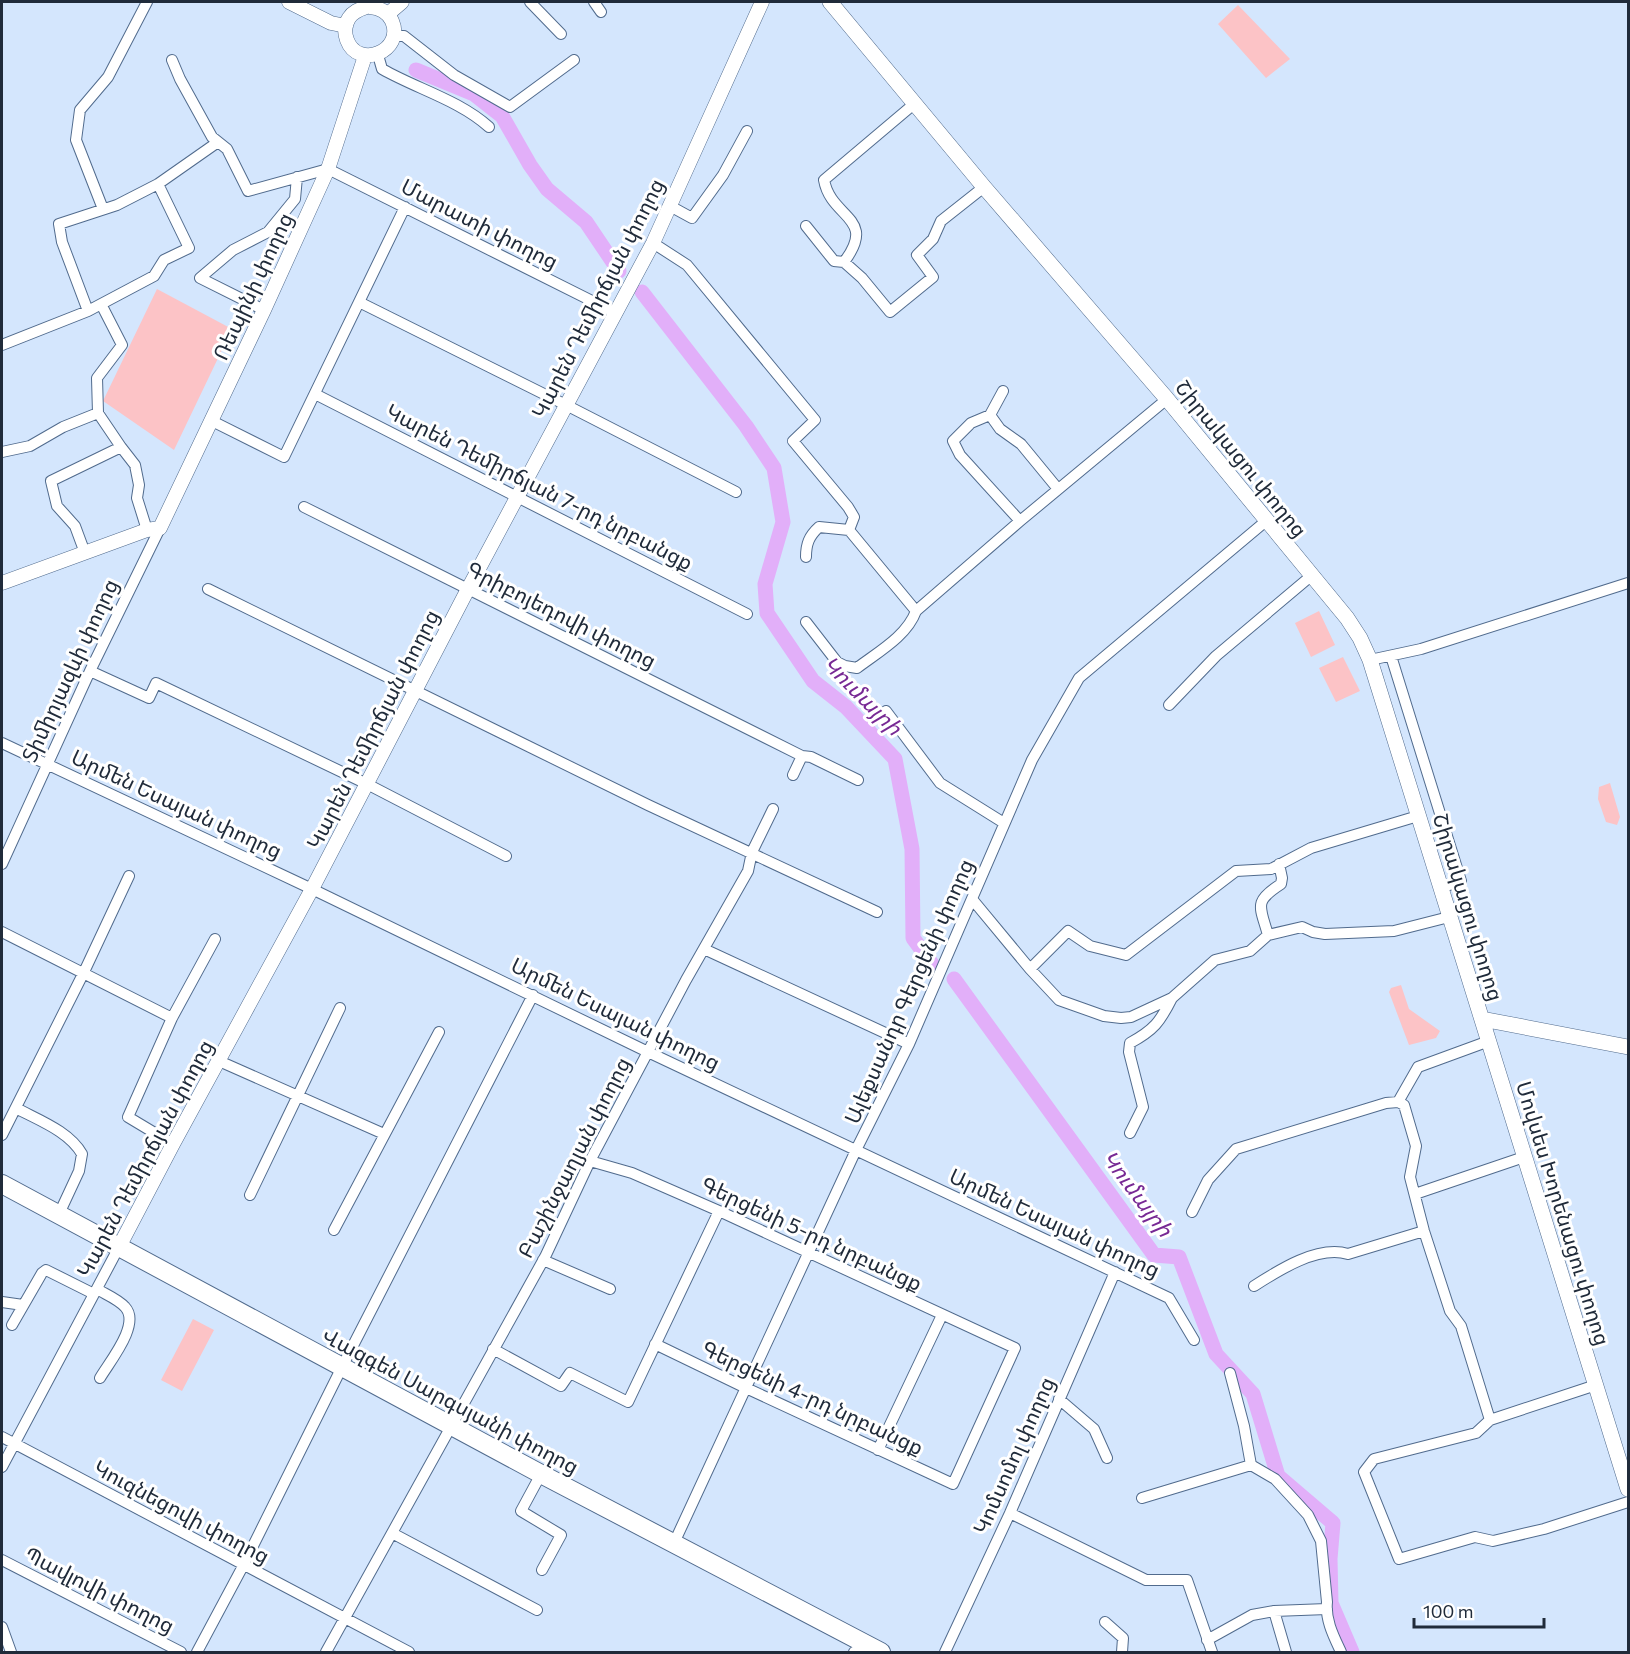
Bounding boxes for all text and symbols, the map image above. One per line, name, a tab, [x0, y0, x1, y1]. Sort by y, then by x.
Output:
street label: Մարատի փողոց	[397, 173, 563, 274]
street label: Կարեն Դեմիրճյան փողոց	[526, 174, 669, 422]
street label: Ռեպինի փողոց	[207, 208, 298, 364]
street label: Շիրակացու փողոց	[1170, 374, 1313, 542]
street label: Կարեն Դեմիրճյան 7-րդ նրբանցք	[382, 398, 697, 575]
street label: Գրիբոյեդովի փողոց	[463, 555, 661, 673]
street label: Տիմիրյազևի փողոց	[16, 574, 123, 766]
street label: Կարեն Դեմիրճյան փողոց	[301, 605, 444, 853]
water label: Կումայրի	[817, 650, 909, 742]
street label: Արմեն Եսայան փողոց	[67, 743, 286, 864]
street label: Շիրակացու փողոց	[1428, 810, 1509, 1004]
street label: Ալեքսանդր Գերցենի փողոց	[838, 855, 979, 1128]
street label: Արմեն Եսայան փողոց	[507, 951, 725, 1075]
street label: Կարեն Դեմիրճյան փողոց	[71, 1035, 218, 1281]
street label: Բաշինջաղյան փողոց	[512, 1053, 635, 1262]
street label: Մովսես Խորենացու փողոց	[1511, 1078, 1616, 1349]
water label: Կումայրի	[1096, 1145, 1180, 1243]
street label: Արմեն Եսայան փողոց	[945, 1162, 1164, 1283]
street label: Գերցենի 5-րդ նրբանցք	[697, 1171, 926, 1296]
street label: Վազգեն Սարգսյանի փողոց	[318, 1322, 584, 1479]
street label: Գերցենի 4-րդ նրբանցք	[698, 1335, 928, 1460]
street label: Կոմսոմոլ փողոց	[967, 1373, 1060, 1538]
street label: Կուզնեցովի փողոց	[89, 1454, 274, 1569]
street label: Պավլովի փողոց	[21, 1541, 179, 1638]
scale bar	[1414, 1591, 1544, 1629]
text: 100 m	[1423, 1600, 1473, 1622]

